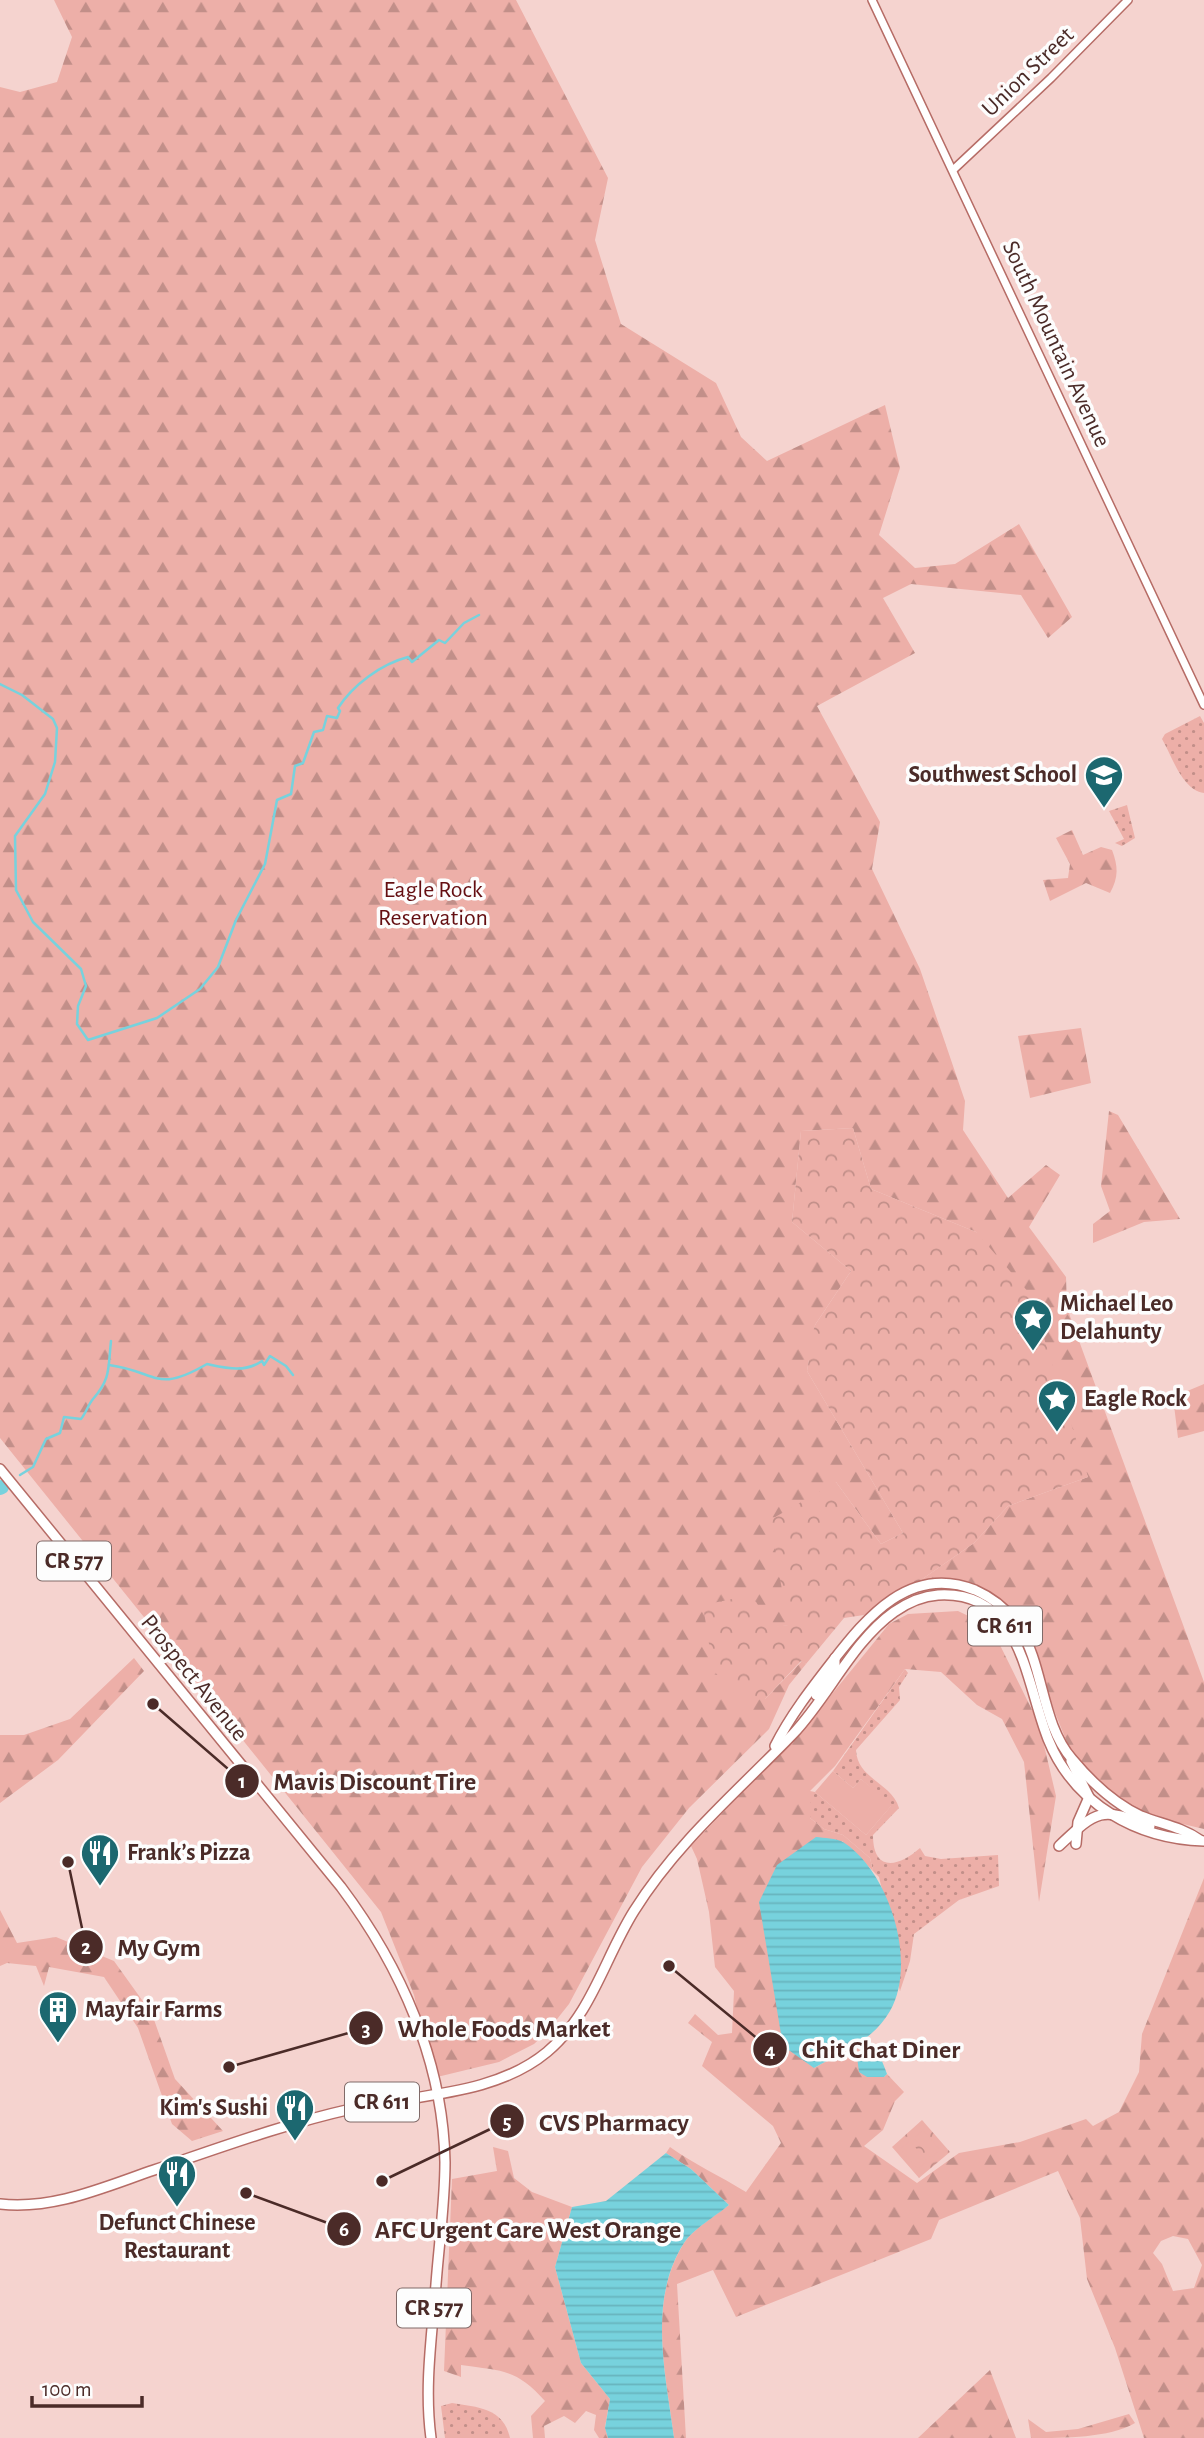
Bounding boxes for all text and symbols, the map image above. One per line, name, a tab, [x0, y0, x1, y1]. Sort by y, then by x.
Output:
street label: Union Street	[978, 22, 1079, 121]
street label: South Mountain Avenue	[998, 237, 1114, 451]
school or university icon: Southwest School	[1083, 754, 1125, 809]
place label: Southwest School	[908, 763, 1077, 787]
park label: Eagle Rock Reservation	[378, 878, 488, 930]
place label: Michael Leo Delahunty	[1060, 1292, 1174, 1344]
place icon: Michael Leo Delahunty	[1012, 1297, 1054, 1352]
place icon: Eagle Rock	[1036, 1378, 1078, 1433]
place label: Eagle Rock	[1084, 1387, 1187, 1411]
road number: CR 577	[37, 1542, 111, 1580]
road number: CR 611	[968, 1606, 1042, 1646]
street label: Prospect Avenue	[136, 1610, 252, 1746]
callout: Mavis Discount Tire	[225, 1757, 491, 1804]
text: Mavis Discount Tire	[274, 1769, 476, 1795]
text: 1	[238, 1771, 246, 1792]
restaurant icon: Frank’s Pizza	[79, 1832, 121, 1887]
place label: Frank’s Pizza	[127, 1841, 250, 1865]
callout: My Gym	[69, 1923, 215, 1970]
text: My Gym	[117, 1935, 201, 1961]
text: 2	[81, 1937, 91, 1958]
building icon: Mayfair Farms	[37, 1989, 79, 2044]
place label: Mayfair Farms	[85, 1998, 222, 2022]
callout: Whole Foods Market	[348, 2005, 624, 2052]
text: Whole Foods Market	[398, 2016, 611, 2042]
text: 3	[361, 2019, 371, 2040]
callout: Chit Chat Diner	[753, 2026, 974, 2073]
text: Chit Chat Diner	[802, 2037, 960, 2063]
text: 4	[765, 2040, 775, 2061]
road number: CR 611	[345, 2082, 419, 2122]
restaurant icon: Kim's Sushi	[274, 2087, 316, 2142]
place label: Kim's Sushi	[159, 2096, 268, 2120]
callout: CVS Pharmacy	[490, 2098, 703, 2145]
text: CVS Pharmacy	[539, 2110, 689, 2136]
text: 5	[502, 2112, 512, 2133]
restaurant icon: Defunct Chinese Restaurant	[156, 2153, 198, 2208]
callout: AFC Urgent Care West Orange	[326, 2205, 696, 2252]
place label: Defunct Chinese Restaurant	[98, 2211, 256, 2263]
text: AFC Urgent Care West Orange	[375, 2217, 681, 2243]
text: 6	[339, 2219, 349, 2240]
road number: CR 577	[397, 2288, 471, 2328]
scale bar	[32, 2364, 142, 2408]
text: 100 m	[42, 2379, 92, 2400]

